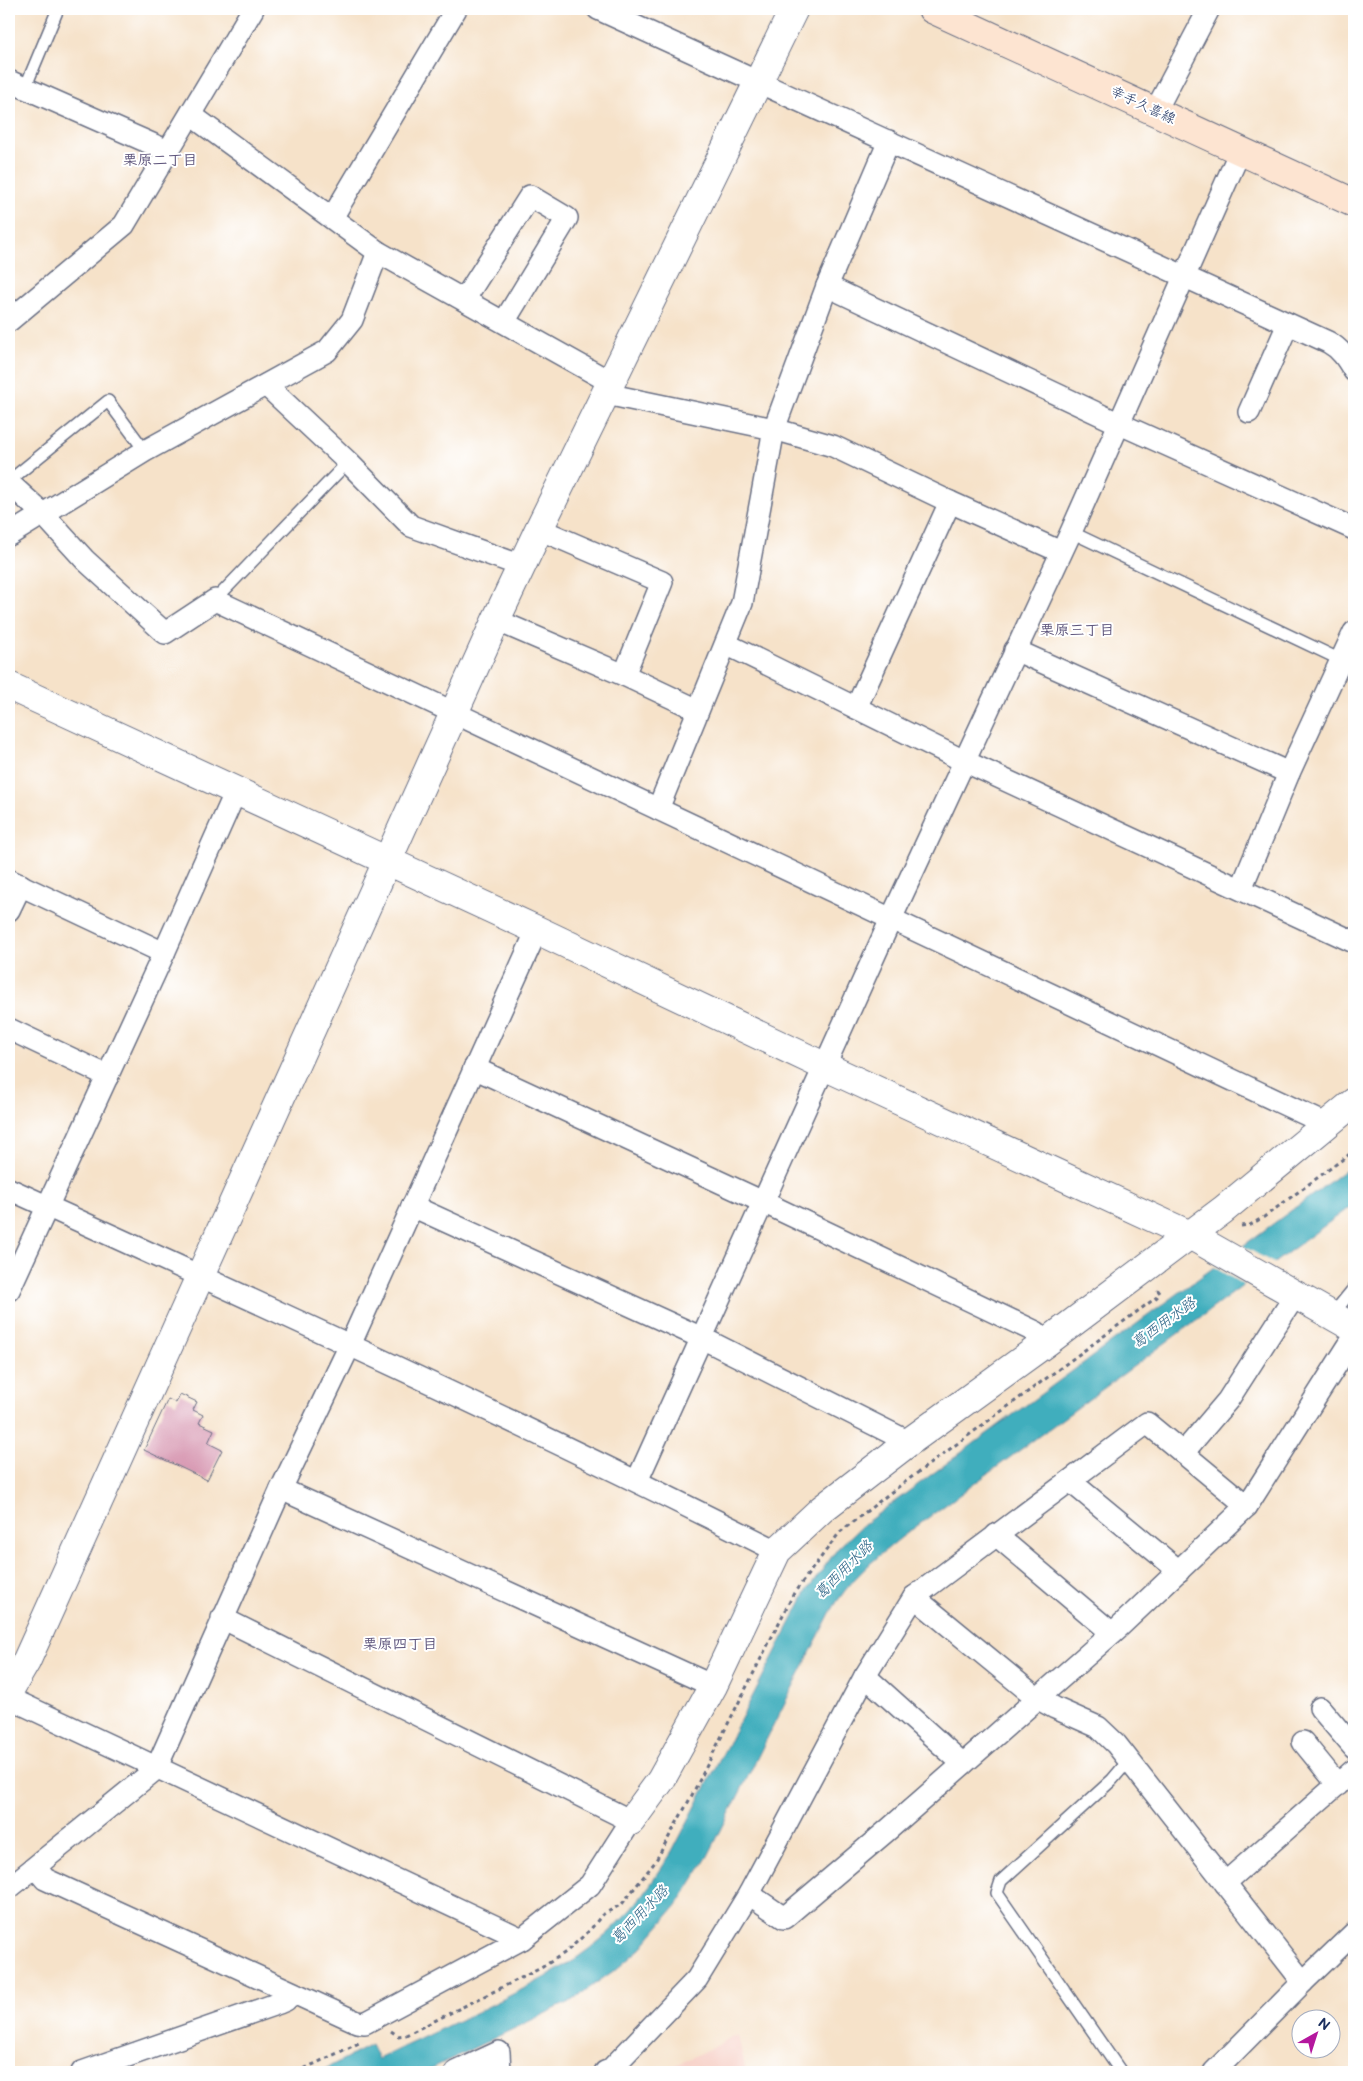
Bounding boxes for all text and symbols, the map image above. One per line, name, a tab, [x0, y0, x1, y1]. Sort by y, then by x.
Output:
street label: 幸手久喜線	[1108, 83, 1178, 127]
district label: 栗原二丁目	[122, 151, 198, 170]
district label: 栗原三丁目	[1039, 621, 1115, 640]
water label: 葛西用水路	[1128, 1293, 1201, 1353]
water label: 葛西用水路	[811, 1536, 878, 1603]
district label: 栗原四丁目	[362, 1635, 438, 1654]
water label: 葛西用水路	[607, 1881, 674, 1949]
north arrow	[1290, 2008, 1340, 2058]
text: N	[1314, 2014, 1333, 2034]

